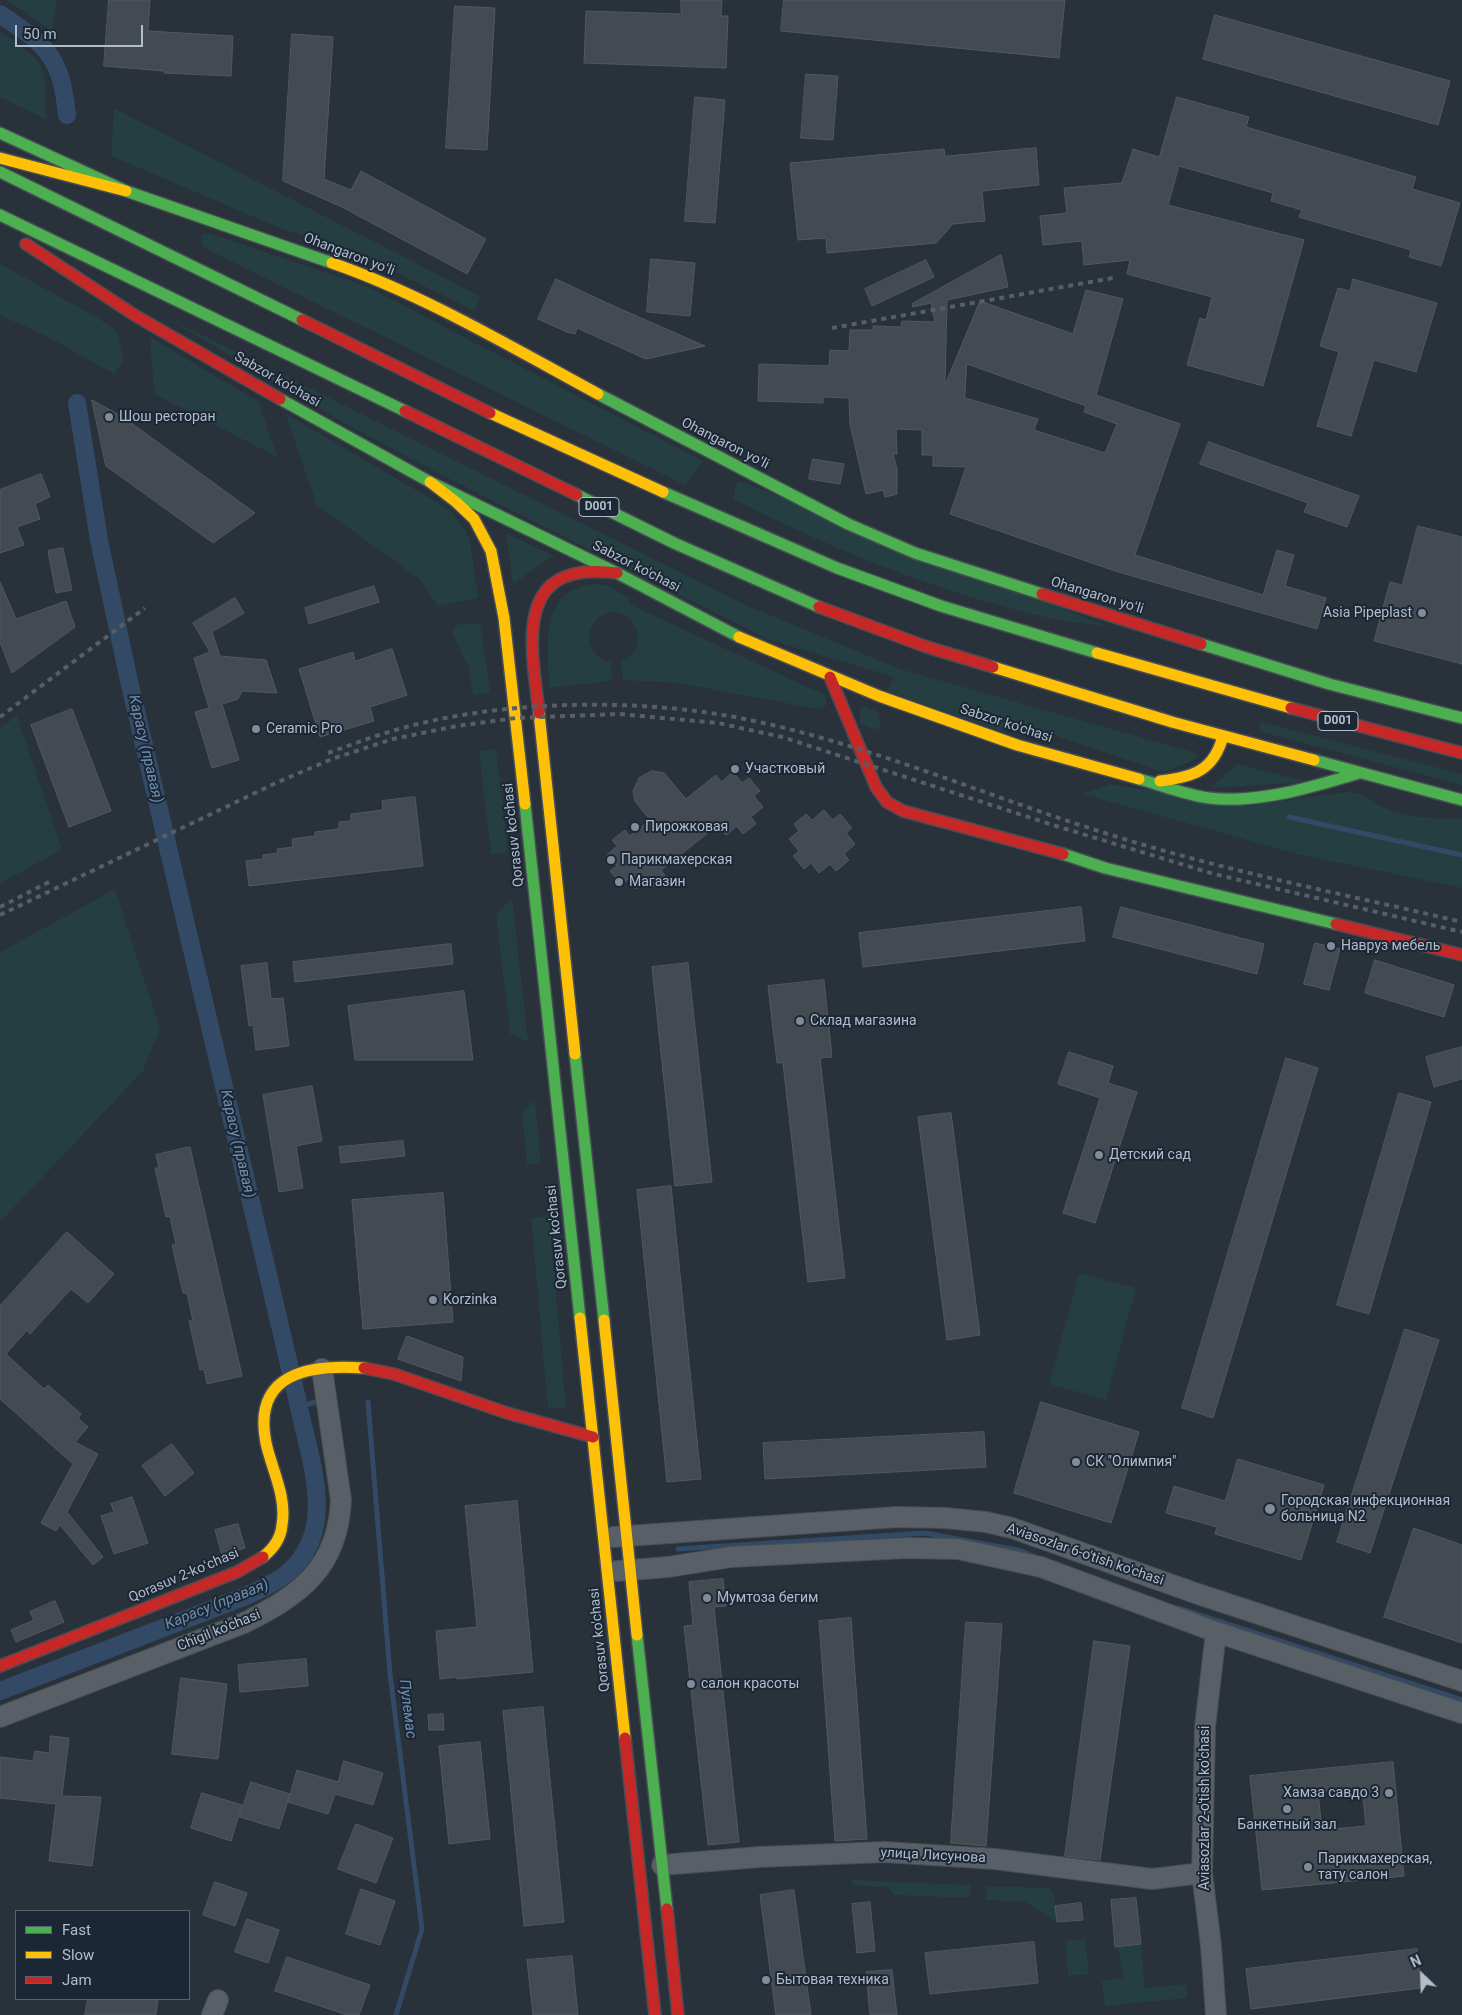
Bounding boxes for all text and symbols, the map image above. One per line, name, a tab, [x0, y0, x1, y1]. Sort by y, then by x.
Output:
scale bar	[18, 15, 145, 47]
text: 50 m	[23, 25, 57, 43]
street label: Ohangaron yoʻli	[301, 230, 397, 280]
street label: Sabzor ko'chasi	[231, 349, 323, 411]
place label: Шош ресторан	[119, 409, 216, 425]
marker: Шош ресторан	[103, 411, 115, 423]
street label: Ohangaron yoʻli	[678, 415, 772, 473]
road number: D001	[579, 498, 619, 516]
street label: Sabzor ko'chasi	[589, 538, 683, 596]
street label: Ohangaron yoʻli	[1048, 574, 1146, 618]
place label: Asia Pipeplast	[1323, 605, 1412, 621]
marker: Asia Pipeplast	[1416, 607, 1428, 619]
water label: Карасу (правая)	[124, 693, 166, 805]
street label: Sabzor ko'chasi	[958, 701, 1054, 747]
road number: D001	[1318, 711, 1358, 730]
place label: Ceramic Pro	[266, 721, 343, 737]
marker: Ceramic Pro	[250, 723, 262, 735]
place label: Участковый	[745, 761, 825, 777]
marker: Участковый	[729, 763, 741, 775]
street label: Qorasuv ko'chasi	[500, 782, 528, 888]
place label: Пирожковая	[645, 819, 728, 835]
marker: Пирожковая	[629, 821, 641, 833]
place label: Парикмахерская	[621, 852, 732, 868]
marker: Парикмахерская	[605, 854, 617, 866]
place label: Магазин	[629, 874, 686, 890]
marker: Магазин	[613, 876, 625, 888]
place label: Навруз мебель	[1341, 938, 1440, 954]
marker: Навруз мебель	[1325, 940, 1337, 952]
place label: Склад магазина	[810, 1013, 917, 1029]
marker: Склад магазина	[794, 1015, 806, 1027]
water label: Карасу (правая)	[216, 1088, 258, 1200]
place label: Детский сад	[1109, 1147, 1191, 1163]
marker: Детский сад	[1093, 1149, 1105, 1161]
street label: Qorasuv ko'chasi	[543, 1184, 571, 1290]
place label: Korzinka	[443, 1292, 497, 1308]
marker: Korzinka	[427, 1294, 439, 1306]
place label: СК "Олимпия"	[1086, 1454, 1177, 1470]
marker: СК "Олимпия"	[1070, 1456, 1082, 1468]
place label: Городская инфекционная больница N2	[1281, 1493, 1450, 1525]
marker: Городская инфекционная больница N2	[1263, 1502, 1277, 1516]
street label: Aviasozlar 6-o'tish ko'chasi	[1004, 1520, 1166, 1590]
street label: Qorasuv 2-koʻchasi	[126, 1545, 242, 1607]
water label: Карасу (правая)	[162, 1576, 272, 1634]
street label: Qorasuv ko'chasi	[586, 1587, 614, 1693]
place label: Мумтоза бегим	[717, 1590, 818, 1606]
marker: Мумтоза бегим	[701, 1592, 713, 1604]
street label: Chigil ko'chasi	[175, 1607, 263, 1655]
place label: салон красоты	[701, 1676, 799, 1692]
water label: Пулемас	[394, 1678, 420, 1740]
marker: салон красоты	[685, 1678, 697, 1690]
street label: Aviasozlar 2-o'tish ko'chasi	[1197, 1726, 1213, 1890]
place label: Хамза савдо 3	[1283, 1785, 1379, 1801]
marker: Хамза савдо 3	[1383, 1787, 1395, 1799]
marker: Банкетный зал	[1281, 1803, 1293, 1815]
place label: Банкетный зал	[1237, 1817, 1337, 1833]
street label: улица Лисунова	[880, 1845, 986, 1867]
place label: Парикмахерская, тату салон	[1318, 1851, 1432, 1884]
marker: Парикмахерская, тату салон	[1302, 1861, 1314, 1873]
legend	[15, 1910, 190, 2000]
text: Fast	[62, 1921, 91, 1939]
text: Slow	[62, 1946, 94, 1964]
north arrow	[1397, 1950, 1447, 2000]
text: N	[1408, 1952, 1424, 1971]
text: Jam	[62, 1971, 92, 1989]
place label: Бытовая техника	[776, 1972, 889, 1988]
marker: Бытовая техника	[760, 1974, 772, 1986]

